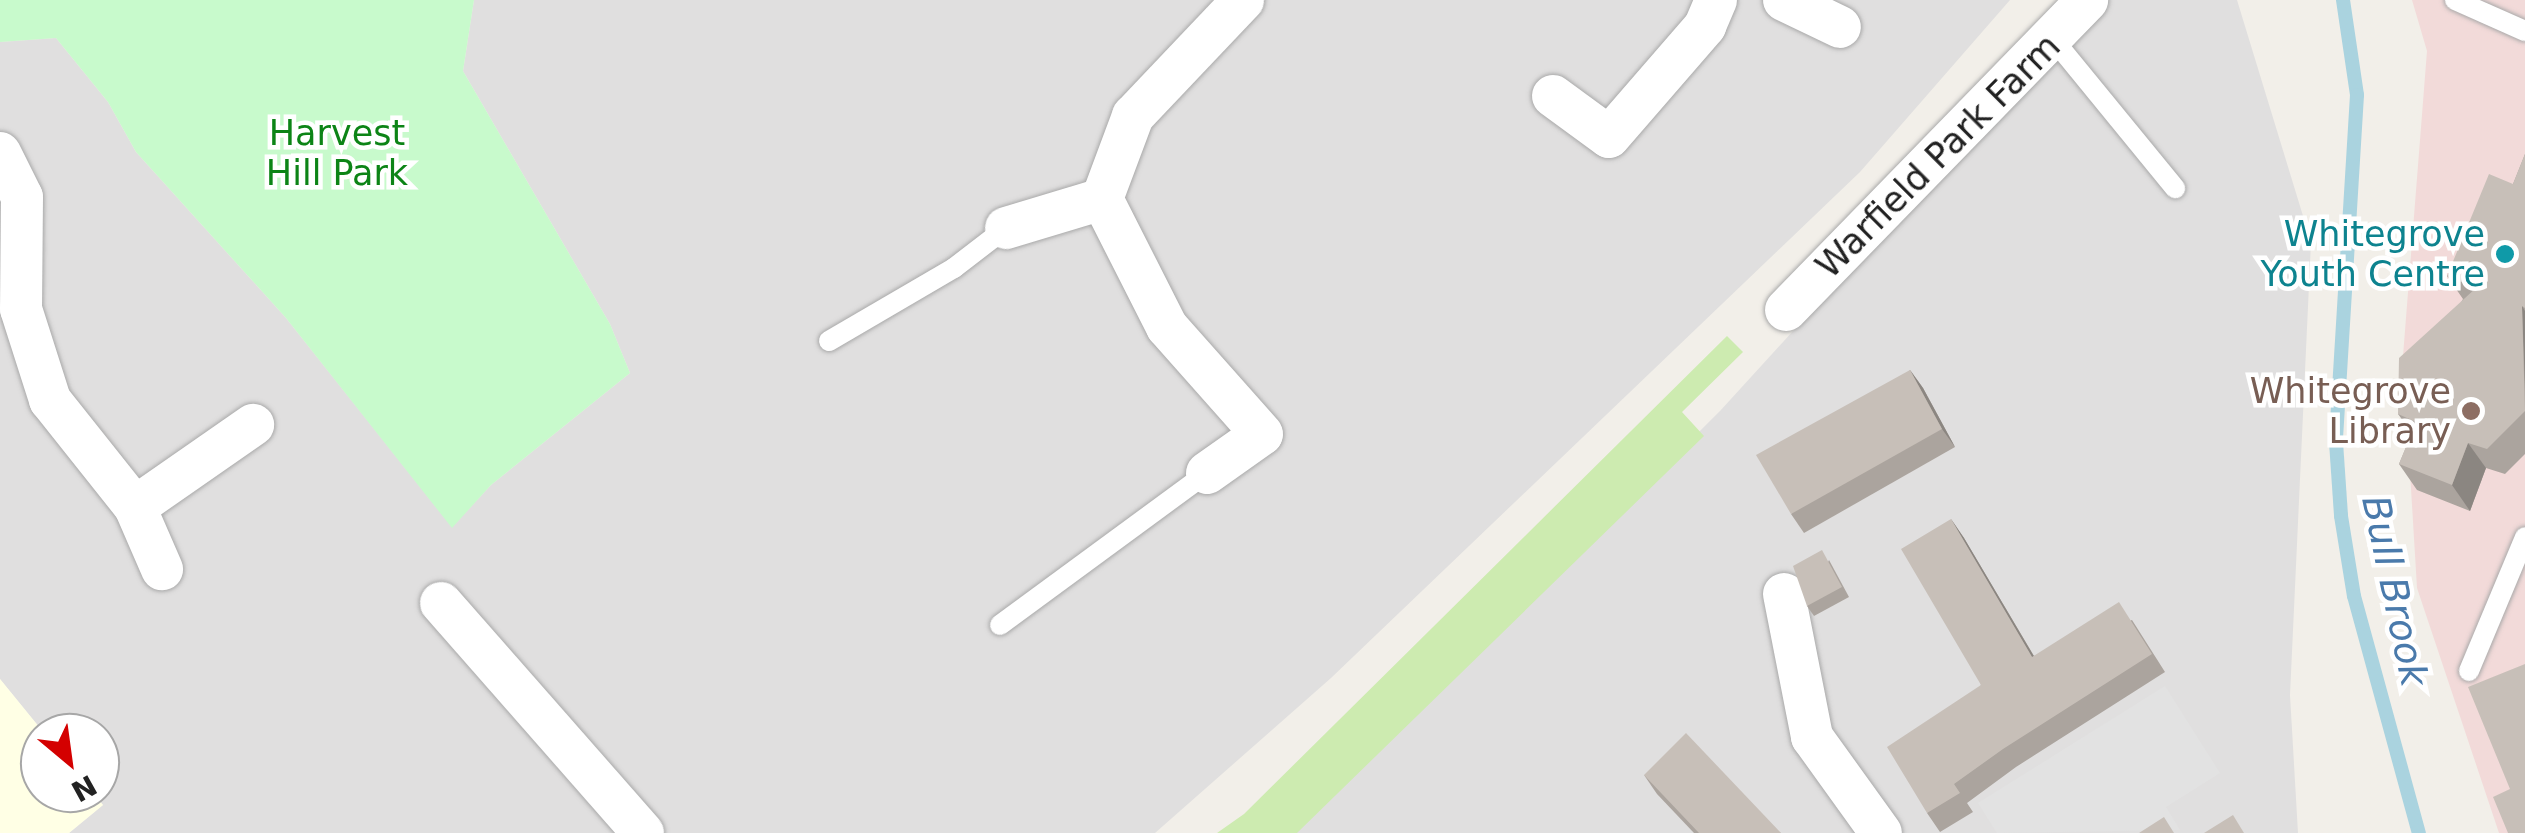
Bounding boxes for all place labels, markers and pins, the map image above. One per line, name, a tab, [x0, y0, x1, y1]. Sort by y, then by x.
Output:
place label: Whitegrove Youth Centre	[2261, 213, 2485, 295]
marker: Whitegrove Youth Centre	[2494, 243, 2516, 265]
place label: Whitegrove Library	[2250, 370, 2451, 452]
marker: Whitegrove Library	[2460, 400, 2482, 422]

